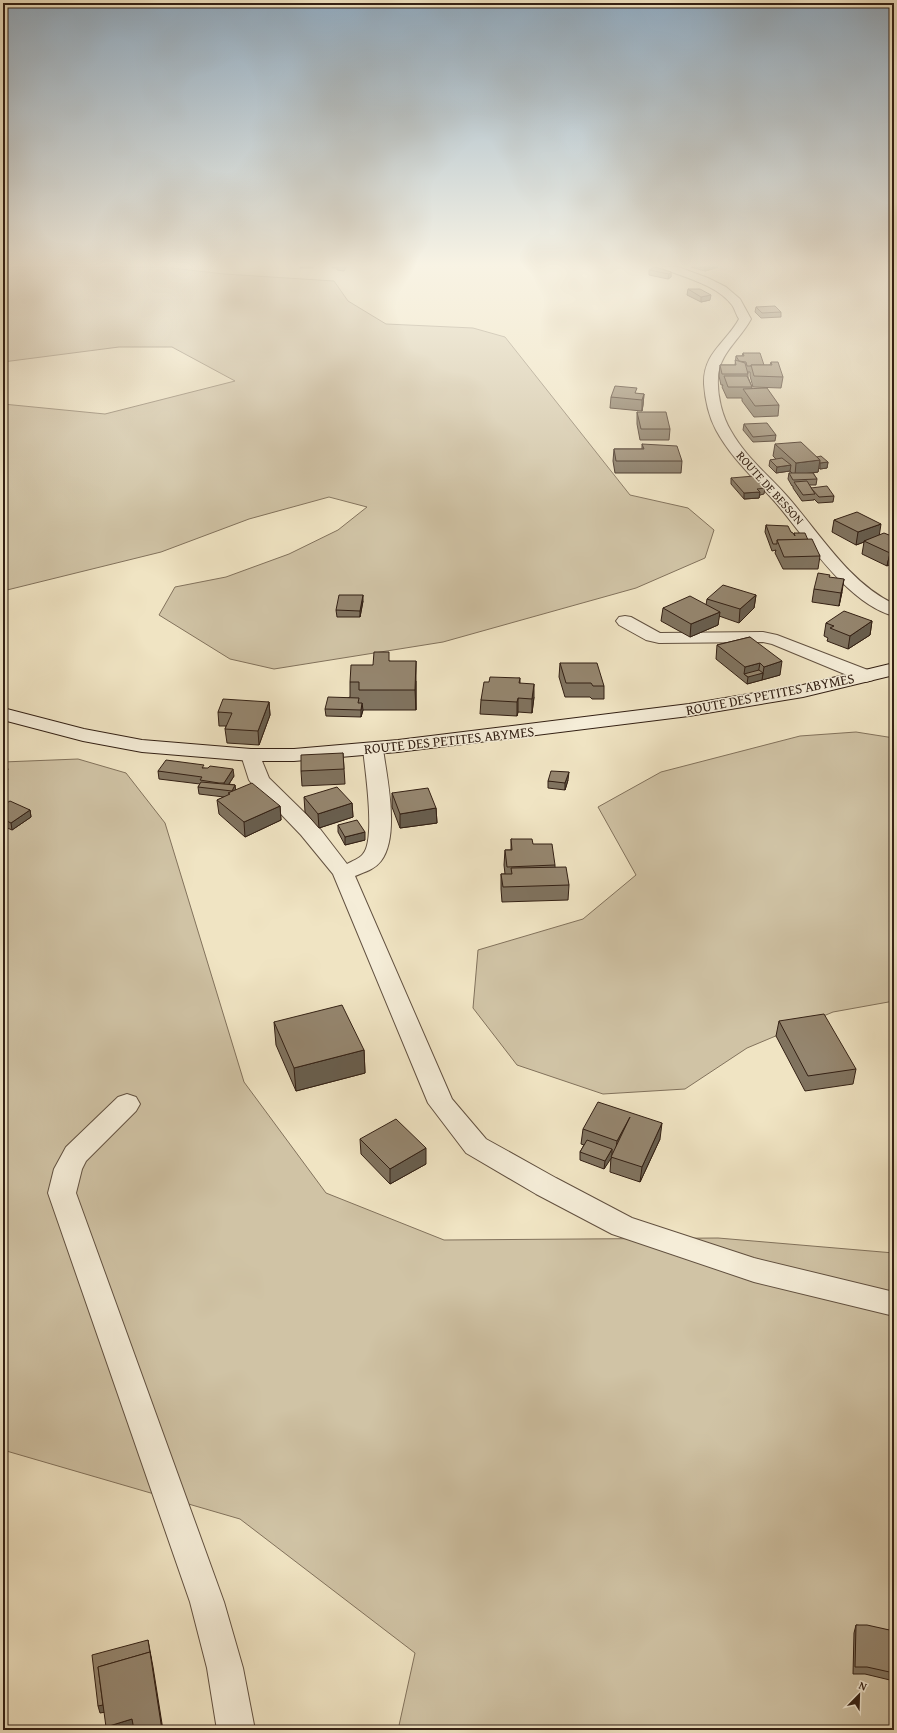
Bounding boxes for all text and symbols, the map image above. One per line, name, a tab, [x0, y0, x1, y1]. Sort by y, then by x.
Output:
street label: ROUTE DE BESSON	[733, 447, 808, 528]
street label: ROUTE DES PETITES ABYMES	[684, 668, 856, 720]
street label: ROUTE DES PETITES ABYMES	[363, 721, 535, 759]
north arrow	[839, 1675, 879, 1715]
text: N	[856, 1677, 870, 1695]

